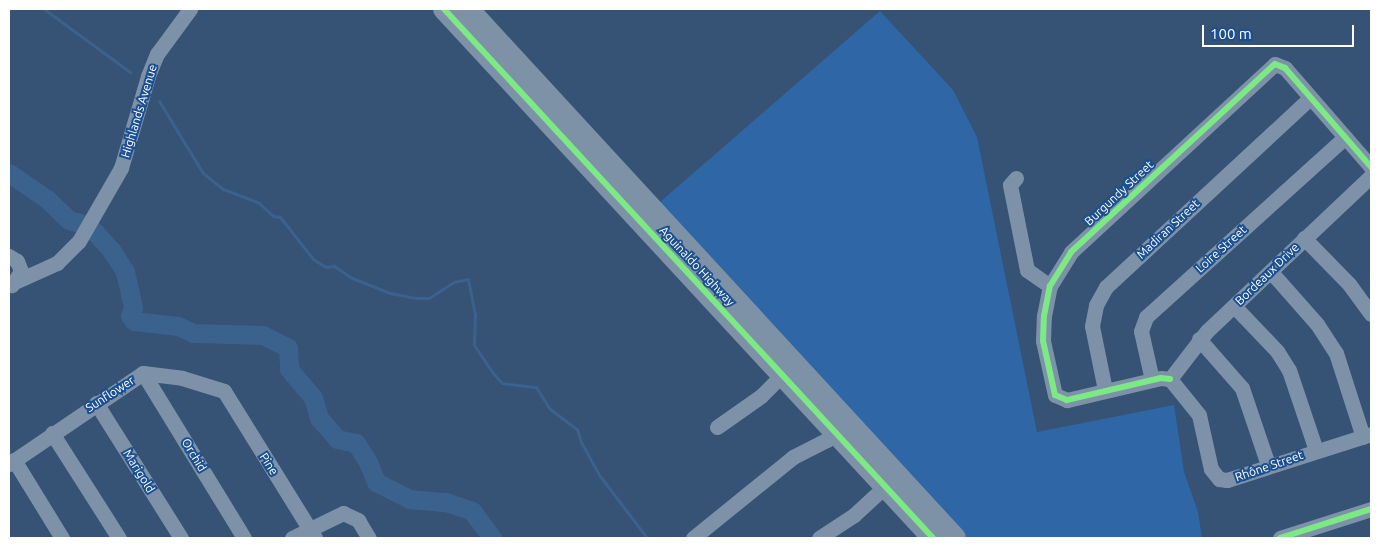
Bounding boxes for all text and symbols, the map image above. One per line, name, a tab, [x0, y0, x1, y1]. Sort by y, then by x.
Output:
scale bar	[1205, 15, 1358, 47]
text: 100 m	[1210, 25, 1252, 42]
street label: Highlands Avenue	[118, 63, 160, 159]
street label: Burgundy Street	[1082, 157, 1156, 229]
street label: Madiran Street	[1134, 196, 1202, 262]
street label: Loire Street	[1193, 222, 1249, 276]
street label: Aguinaldo Highway	[656, 223, 738, 309]
street label: Bordeaux Drive	[1232, 240, 1302, 308]
street label: Sunflower	[83, 373, 137, 415]
street label: Orchid	[179, 436, 209, 474]
street label: Marigold	[120, 447, 158, 495]
street label: Rhône Street	[1233, 448, 1305, 484]
street label: Pine	[257, 450, 281, 478]

